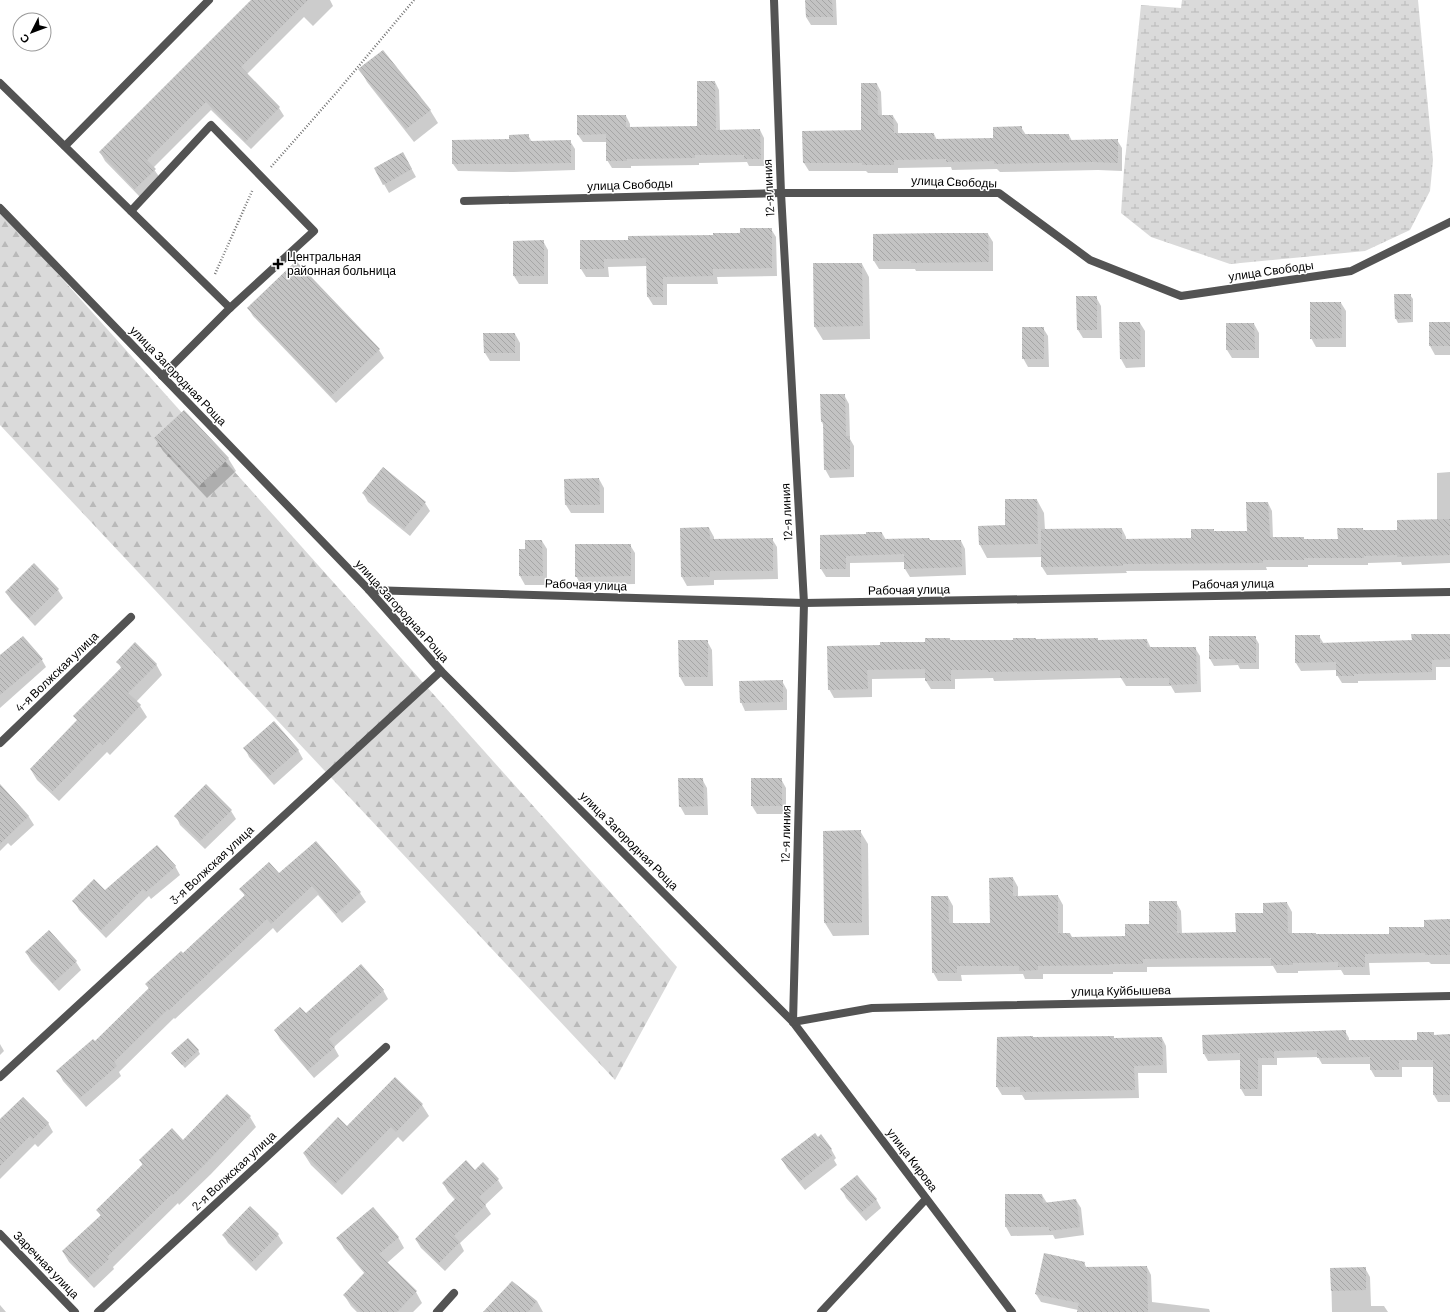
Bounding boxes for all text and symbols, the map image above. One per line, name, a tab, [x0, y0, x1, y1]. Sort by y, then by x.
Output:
north arrow	[12, 12, 52, 52]
text: С	[17, 32, 32, 46]
street label: 12-я линия	[759, 159, 777, 217]
street label: улица Свободы	[911, 173, 997, 190]
street label: улица Свободы	[587, 176, 673, 193]
place label: Центральная районная больница	[287, 249, 396, 278]
street label: улица Свободы	[1227, 257, 1315, 284]
marker: Центральная районная больница	[272, 258, 284, 270]
street label: улица Загородная Роща	[127, 323, 230, 429]
street label: 12-я линия	[777, 483, 795, 541]
street label: улица Загородная Роща	[352, 556, 453, 665]
street label: Рабочая улица	[1192, 575, 1275, 592]
street label: Рабочая улица	[545, 576, 628, 593]
street label: Рабочая улица	[868, 581, 951, 598]
street label: 4-я Волжская улица	[12, 628, 102, 715]
street label: улица Загородная Роща	[577, 788, 682, 893]
street label: 12-я линия	[777, 805, 793, 863]
street label: 3-я Волжская улица	[167, 822, 257, 907]
street label: улица Куйбышева	[1071, 982, 1171, 999]
street label: улица Кирова	[884, 1125, 941, 1195]
street label: 2-я Волжская улица	[188, 1128, 279, 1213]
street label: Заречная улица	[10, 1228, 83, 1302]

